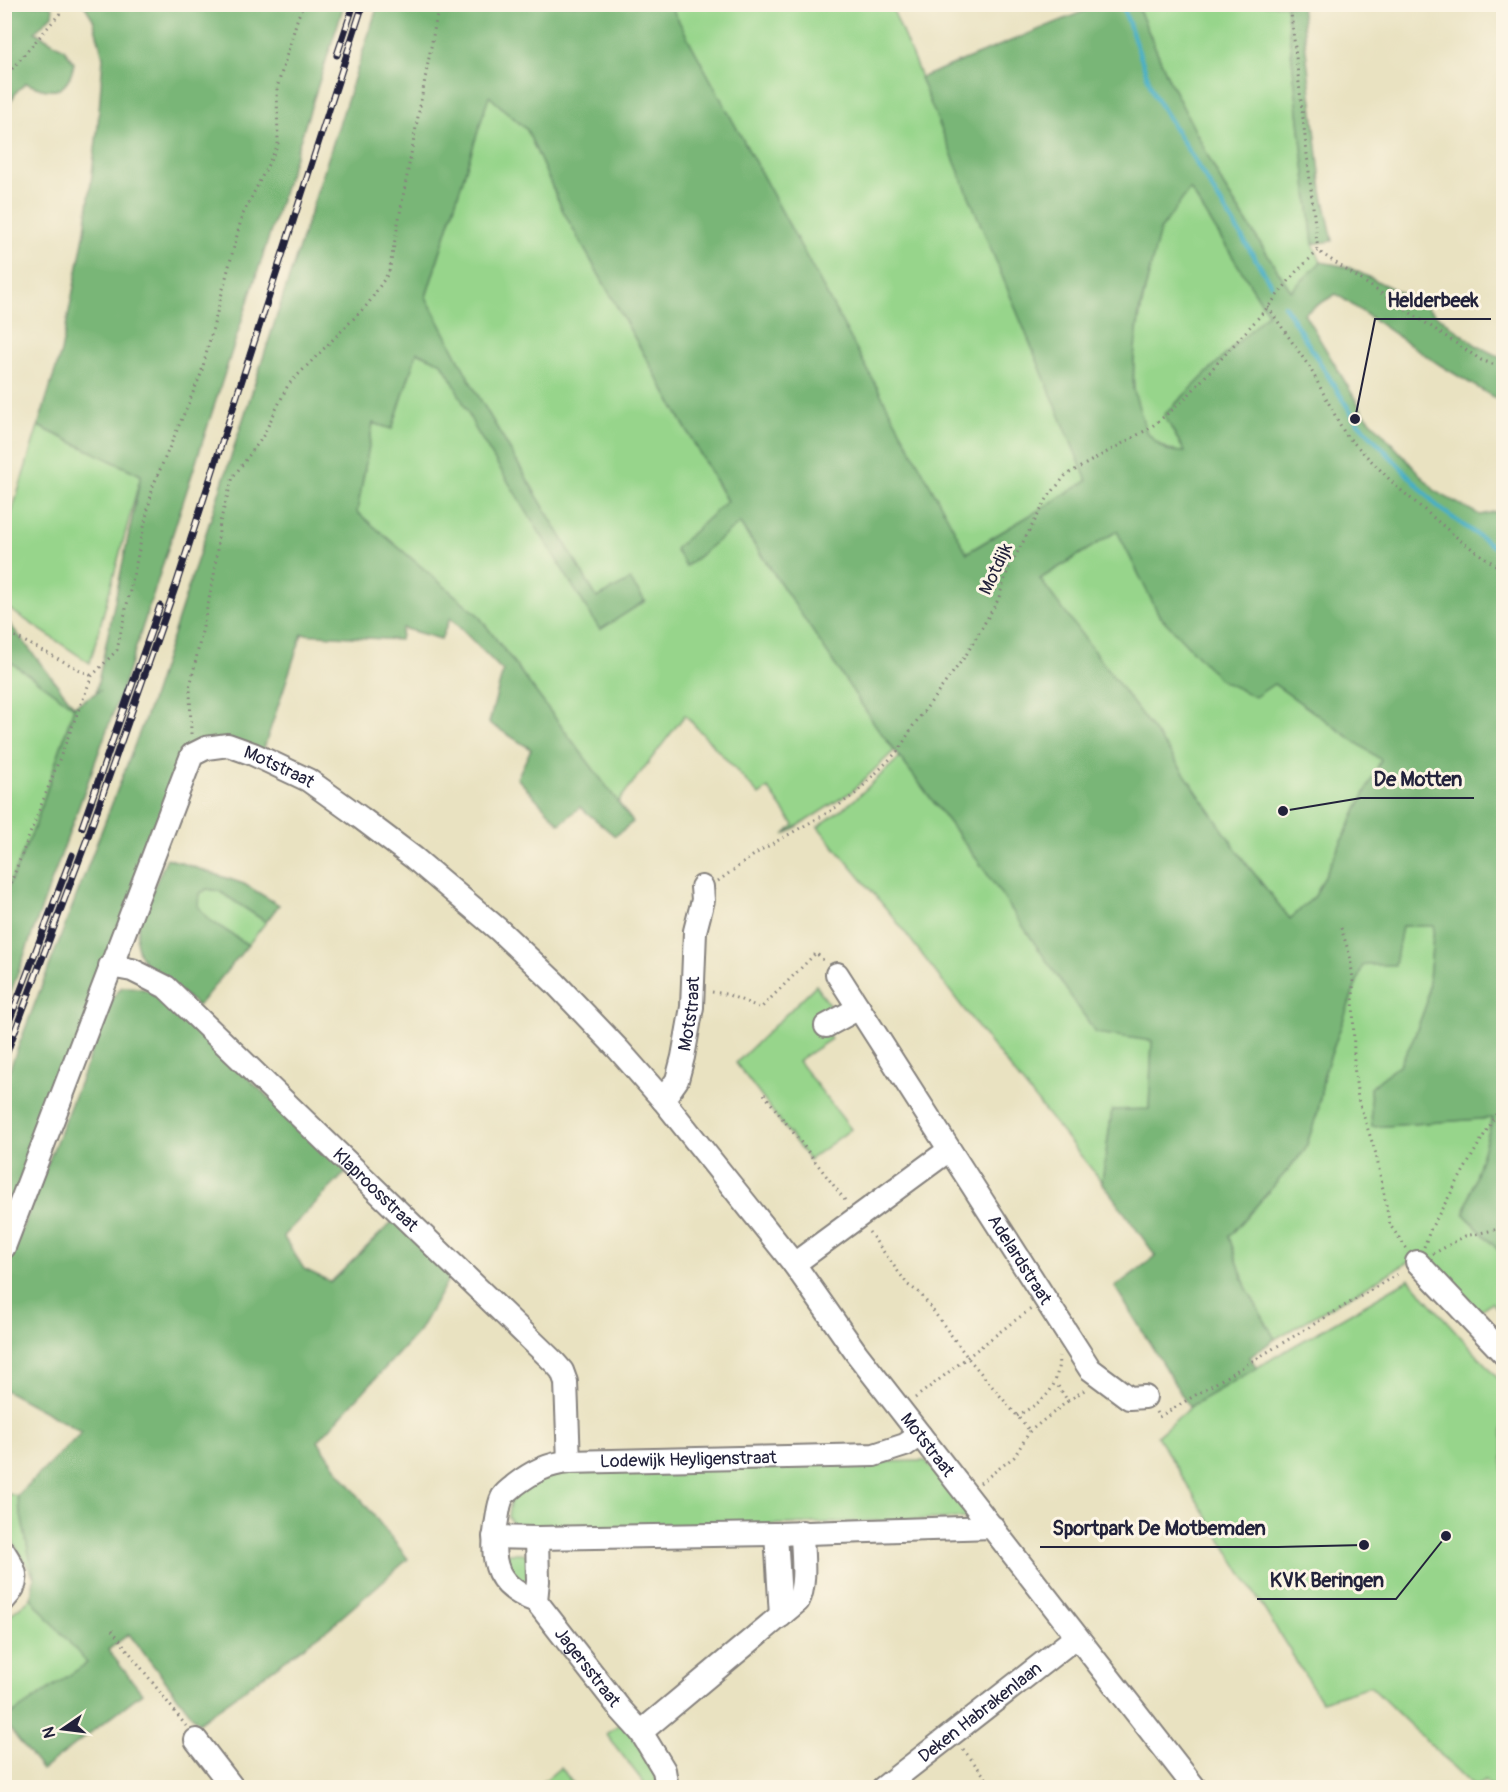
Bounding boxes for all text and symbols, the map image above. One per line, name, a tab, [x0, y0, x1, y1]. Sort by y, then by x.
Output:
callout: Helderbeek	[1375, 281, 1491, 319]
text: Helderbeek	[1387, 288, 1479, 313]
street label: Motdijk	[974, 539, 1018, 598]
street label: Motstraat	[241, 740, 320, 793]
callout: De Motten	[1361, 760, 1474, 798]
text: De Motten	[1374, 767, 1462, 792]
street label: Motstraat	[673, 975, 705, 1053]
street label: Klaproosstraat	[328, 1143, 424, 1237]
street label: Adelardstraat	[983, 1210, 1058, 1309]
street label: Motstraat	[895, 1408, 960, 1482]
street label: Lodewijk Heyligenstraat	[600, 1446, 778, 1473]
callout: Sportpark De Motbemden	[1040, 1509, 1278, 1547]
text: Sportpark De Motbemden	[1052, 1516, 1266, 1541]
callout: KVK Beringen	[1257, 1561, 1396, 1599]
text: KVK Beringen	[1270, 1568, 1384, 1593]
street label: Jagersstraat	[549, 1623, 626, 1712]
street label: Deken Habrakenlaan	[913, 1657, 1046, 1768]
north arrow	[33, 1699, 93, 1759]
text: N	[38, 1725, 60, 1740]

